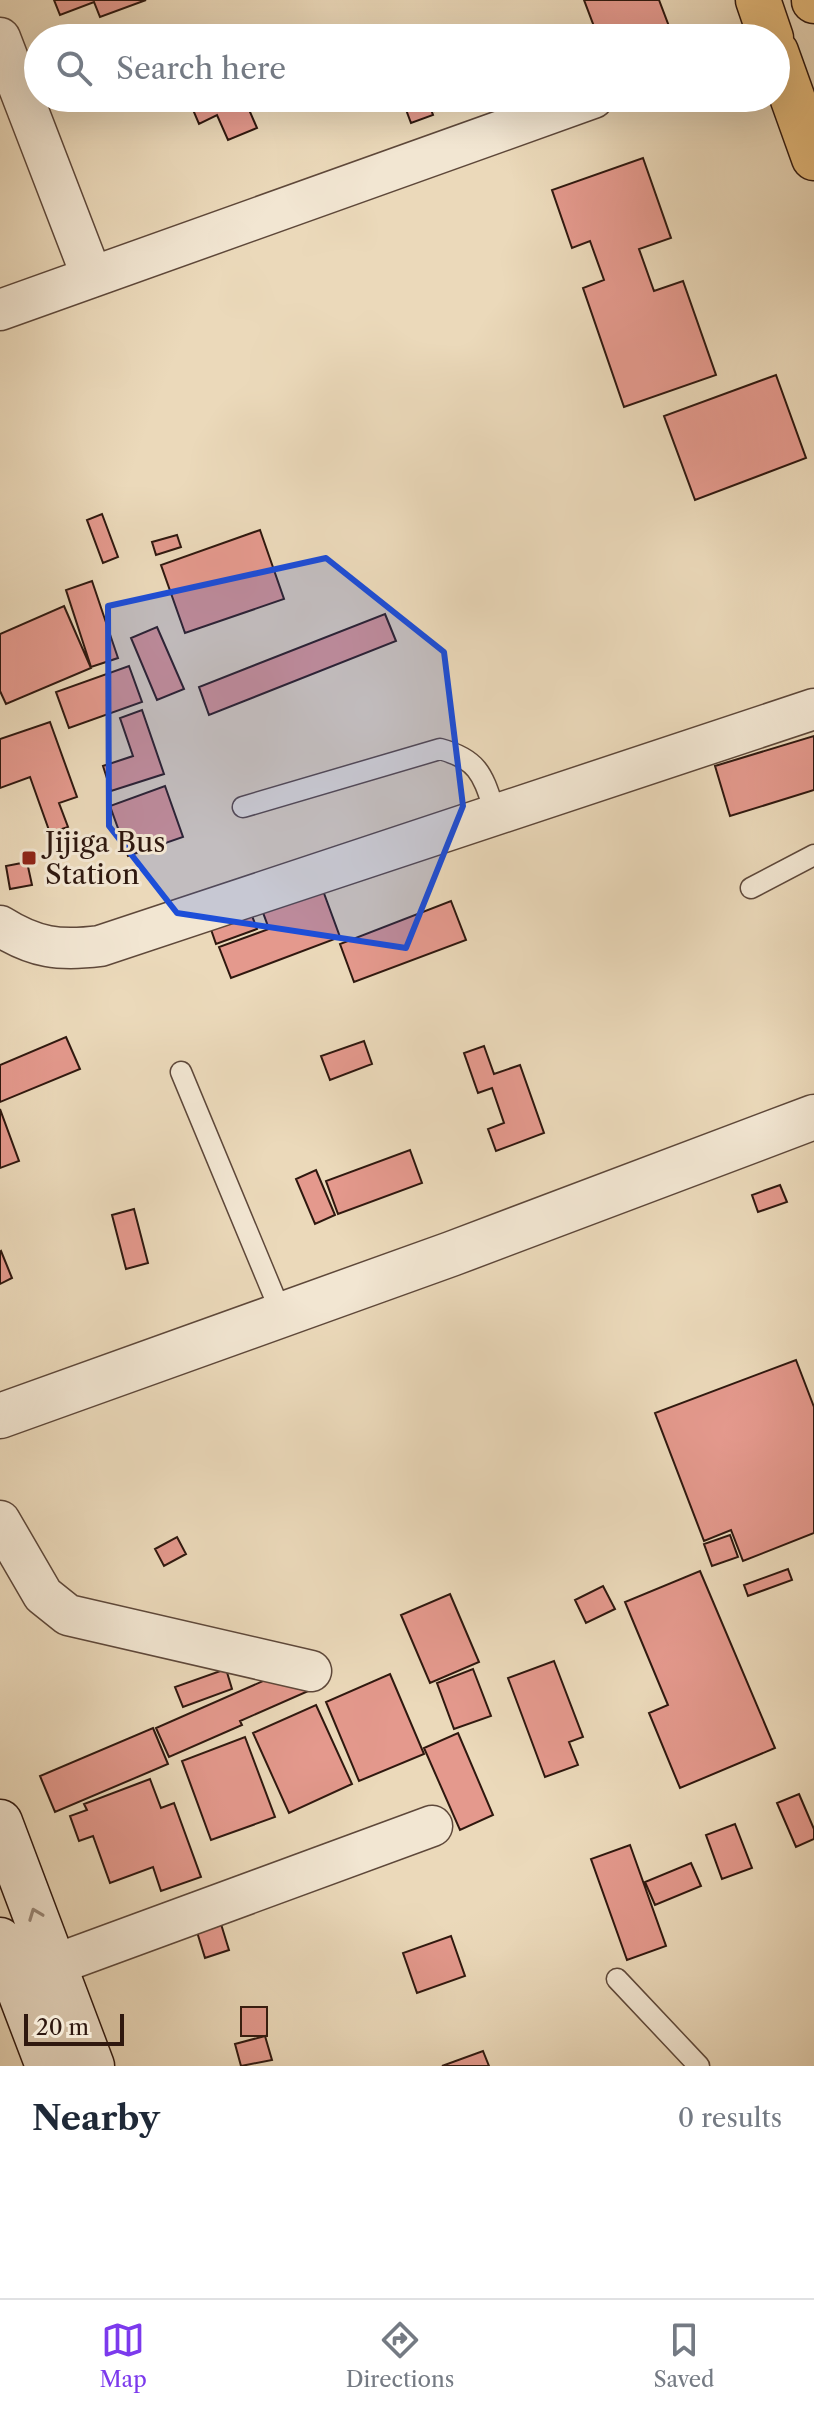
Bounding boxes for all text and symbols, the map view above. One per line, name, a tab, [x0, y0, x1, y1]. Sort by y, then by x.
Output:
search box	[24, 24, 790, 112]
icon: search	[52, 46, 96, 90]
text: Search here	[116, 50, 286, 87]
place label: Jijiga Bus Station	[41, 825, 166, 891]
marker: Jijiga Bus Station	[20, 849, 38, 867]
one-way arrow	[28, 1908, 45, 1922]
scale bar	[24, 2010, 124, 2046]
text: 20 m	[36, 2014, 89, 2041]
text: Nearby	[32, 2097, 160, 2139]
text: 0 results	[678, 2102, 782, 2134]
tab: Map	[99, 2318, 147, 2393]
tab: Directions	[346, 2318, 454, 2393]
tab: Saved	[653, 2318, 714, 2393]

